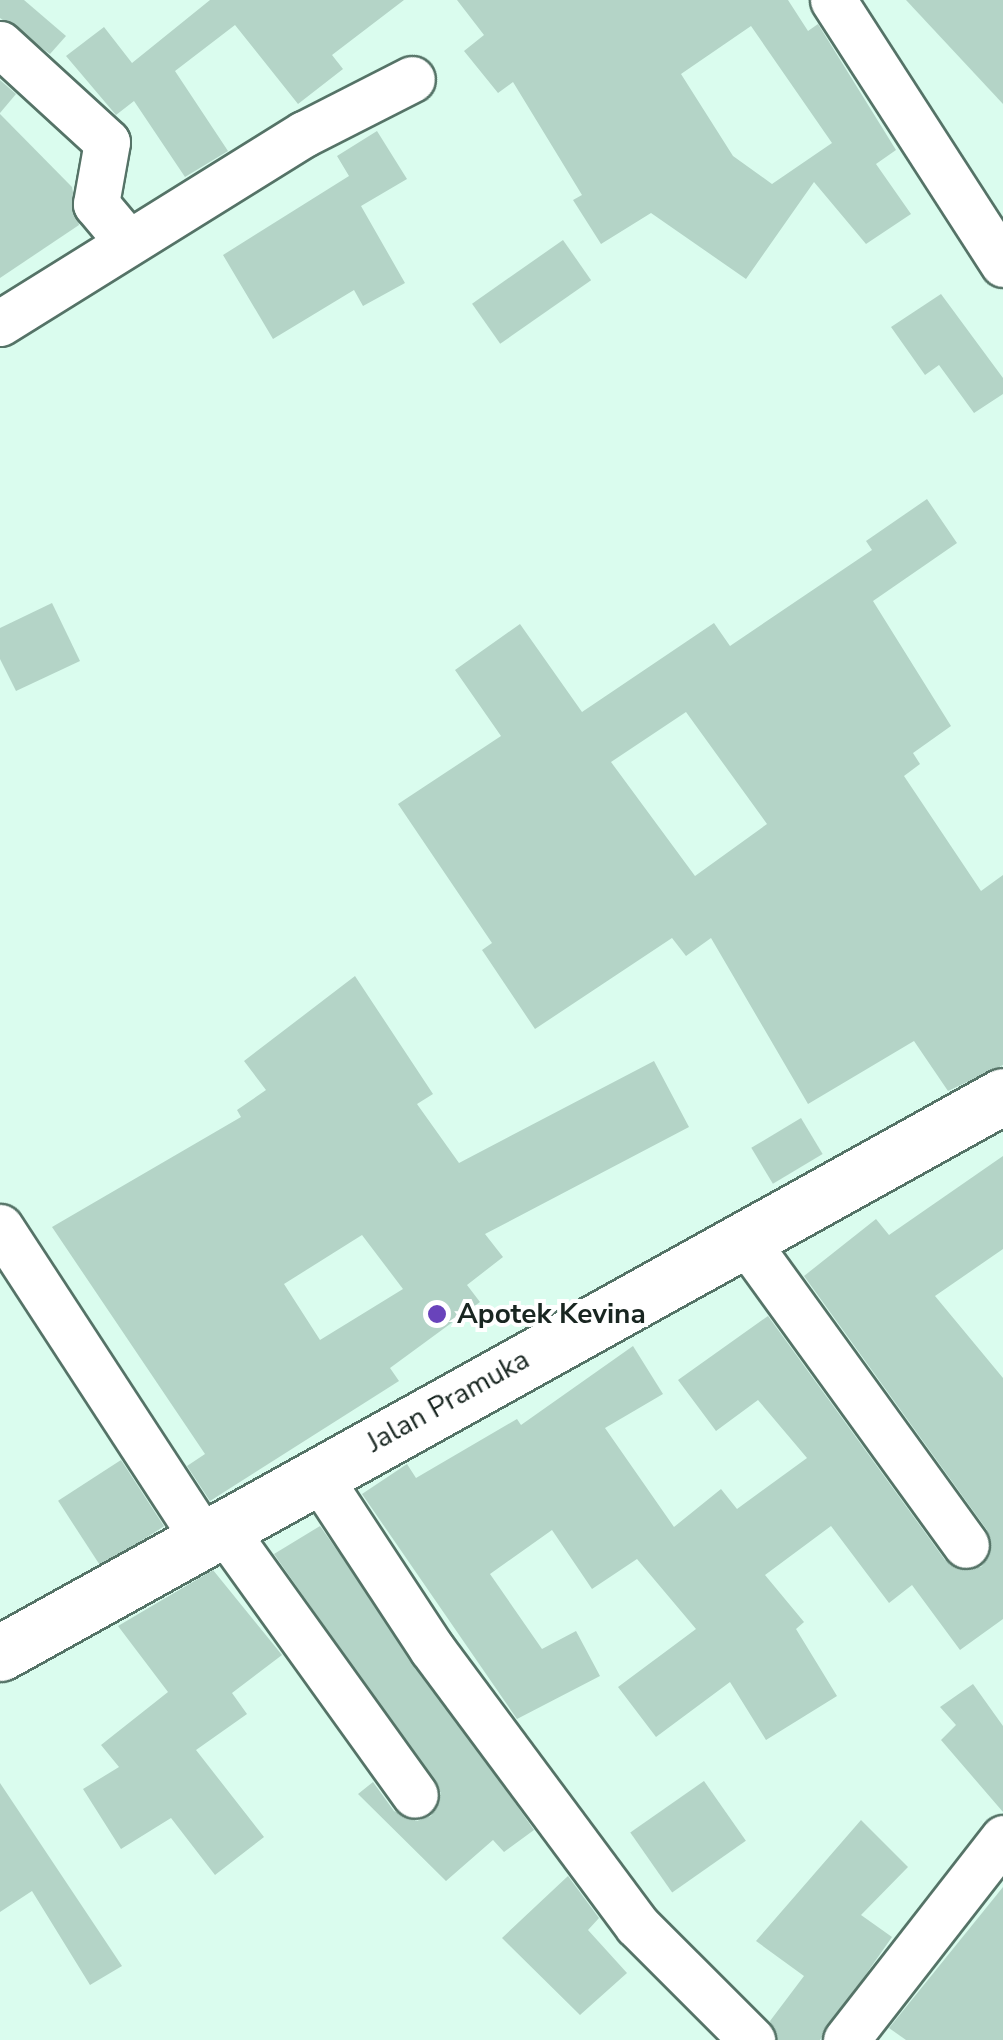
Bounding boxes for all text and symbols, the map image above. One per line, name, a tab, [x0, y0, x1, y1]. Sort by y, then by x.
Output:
place label: Apotek Kevina	[457, 1297, 646, 1331]
marker: Apotek Kevina	[426, 1303, 448, 1325]
street label: Jalan Pramuka	[361, 1343, 535, 1459]

